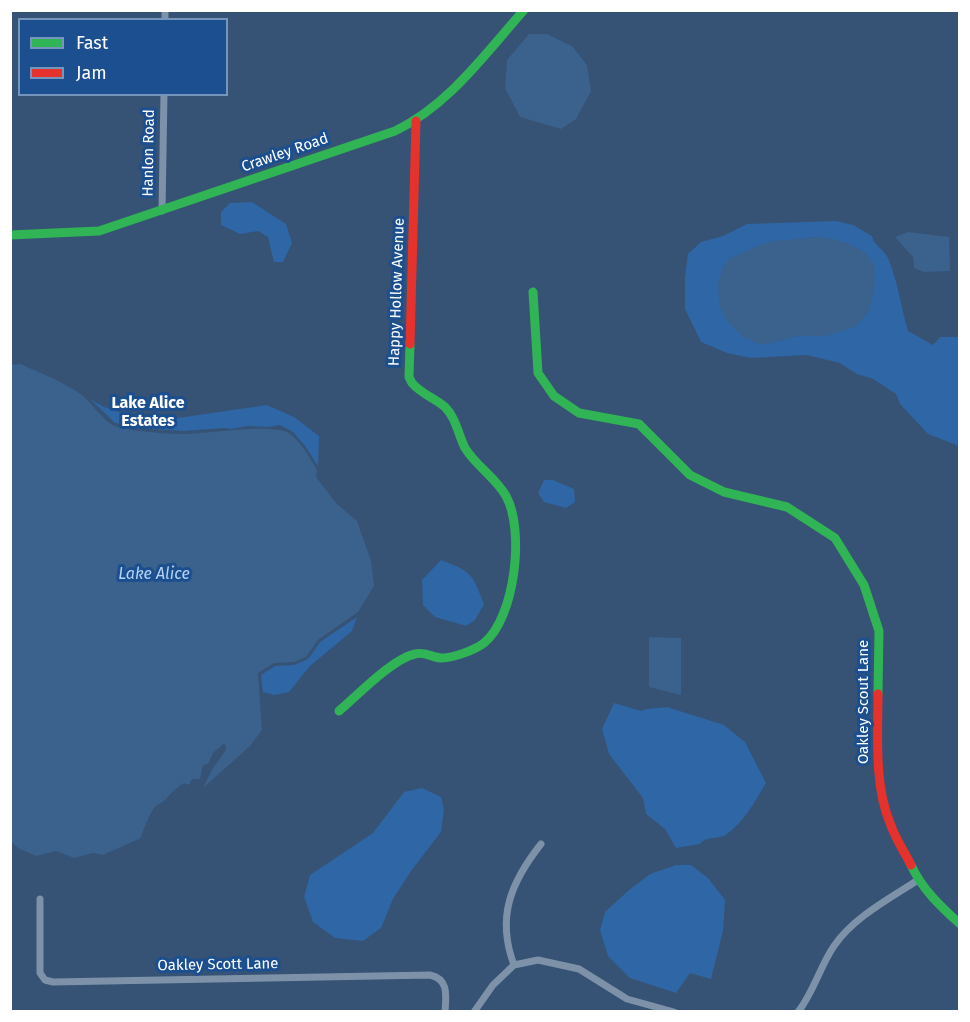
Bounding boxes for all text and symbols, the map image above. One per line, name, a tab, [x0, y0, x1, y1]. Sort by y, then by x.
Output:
legend	[18, 18, 228, 96]
text: Fast	[76, 32, 108, 54]
text: Jam	[76, 62, 107, 84]
street label: Hanlon Road	[139, 109, 159, 197]
street label: Crawley Road	[239, 130, 331, 176]
street label: Happy Hollow Avenue	[385, 218, 409, 366]
district label: Lake Alice Estates	[112, 394, 184, 432]
water label: Lake Alice	[118, 565, 190, 585]
street label: Oakley Scout Lane	[855, 640, 873, 764]
street label: Oakley Scott Lane	[157, 955, 279, 975]

